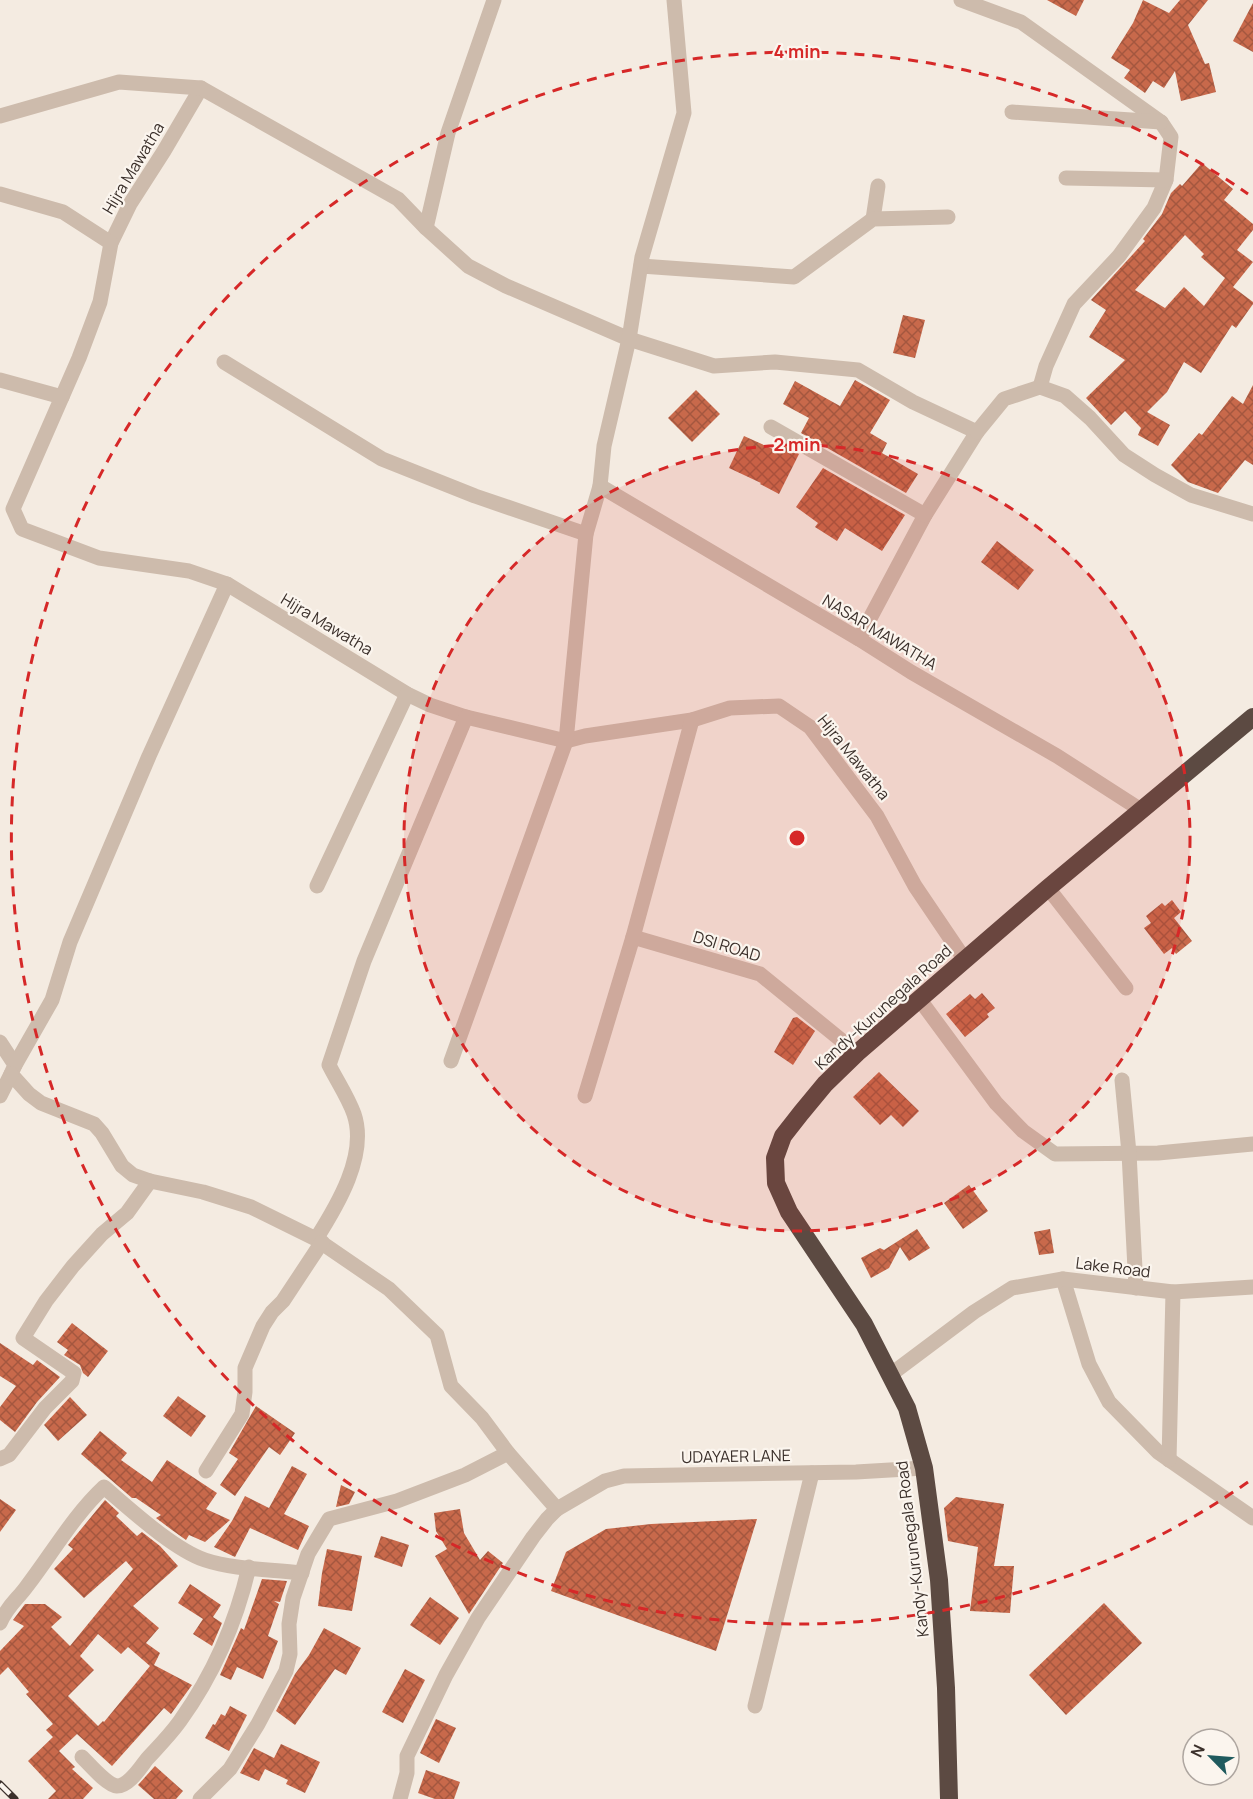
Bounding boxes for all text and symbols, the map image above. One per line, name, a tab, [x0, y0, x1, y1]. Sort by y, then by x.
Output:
text: 4 min	[773, 39, 821, 63]
street label: Hijra Mawatha	[97, 118, 169, 218]
text: 2 min	[774, 432, 820, 456]
street label: Hijra Mawatha	[277, 588, 377, 660]
street label: NASAR MAWATHA	[819, 589, 941, 675]
street label: Hijra Mawatha	[813, 710, 895, 804]
centre of rings	[787, 828, 807, 848]
street label: DSI ROAD	[690, 925, 764, 967]
street label: Kandy-Kurunegala Road	[810, 940, 956, 1074]
street label: Lake Road	[1074, 1251, 1152, 1283]
street label: UDAYAER LANE	[681, 1444, 791, 1468]
street label: Kandy-Kurunegala Road	[890, 1460, 934, 1638]
north arrow	[1181, 1727, 1241, 1787]
text: N	[1185, 1741, 1210, 1761]

